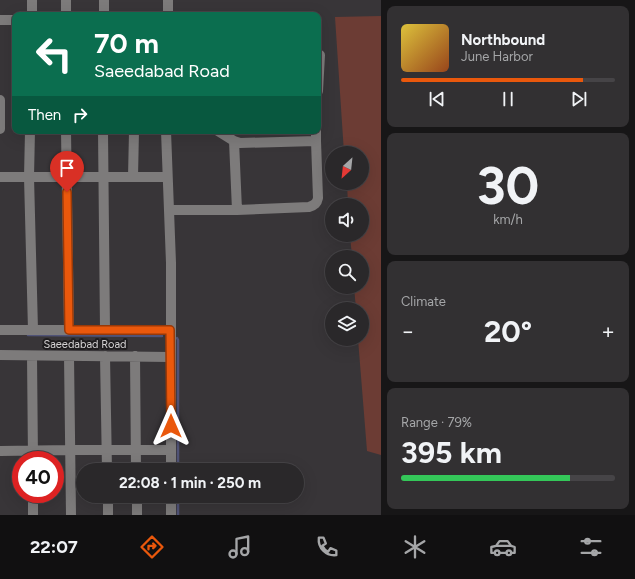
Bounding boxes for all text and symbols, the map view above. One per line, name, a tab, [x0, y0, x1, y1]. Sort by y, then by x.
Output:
text: 70 m	[94, 26, 159, 60]
icon: left	[28, 28, 80, 80]
text: Northbound	[461, 31, 545, 49]
text: June Harbor	[461, 49, 533, 64]
text: Saeedabad Road	[94, 60, 230, 82]
icon: previous	[426, 88, 448, 110]
icon: pause	[497, 88, 519, 110]
icon: next	[568, 88, 590, 110]
icon: right	[69, 104, 91, 126]
text: Then	[28, 106, 61, 124]
north arrow	[325, 146, 369, 190]
map controls	[325, 146, 369, 346]
pin	[50, 151, 84, 192]
text: 30	[477, 155, 539, 217]
icon: arrive	[56, 157, 78, 179]
button: sound	[325, 198, 369, 242]
text: km/h	[493, 212, 523, 227]
button: search	[325, 250, 369, 294]
text: Climate	[401, 294, 446, 309]
button: layers	[325, 302, 369, 346]
text: 20°	[484, 313, 532, 350]
text: −	[401, 318, 415, 345]
text: +	[601, 318, 615, 345]
street label: Saeedabad Road	[44, 338, 126, 351]
position arrow	[150, 405, 192, 447]
text: Range · 79%	[401, 415, 472, 430]
text: 395 km	[401, 434, 502, 471]
speed limit sign: 40	[12, 451, 64, 503]
text: 22:08 · 1 min · 250 m	[119, 474, 261, 492]
icon: directions	[138, 533, 166, 561]
icon: music	[226, 533, 254, 561]
icon: phone	[313, 533, 341, 561]
icon: climate	[401, 533, 429, 561]
icon: car	[489, 533, 517, 561]
icon: filters	[577, 533, 605, 561]
text: 22:07	[30, 536, 78, 558]

